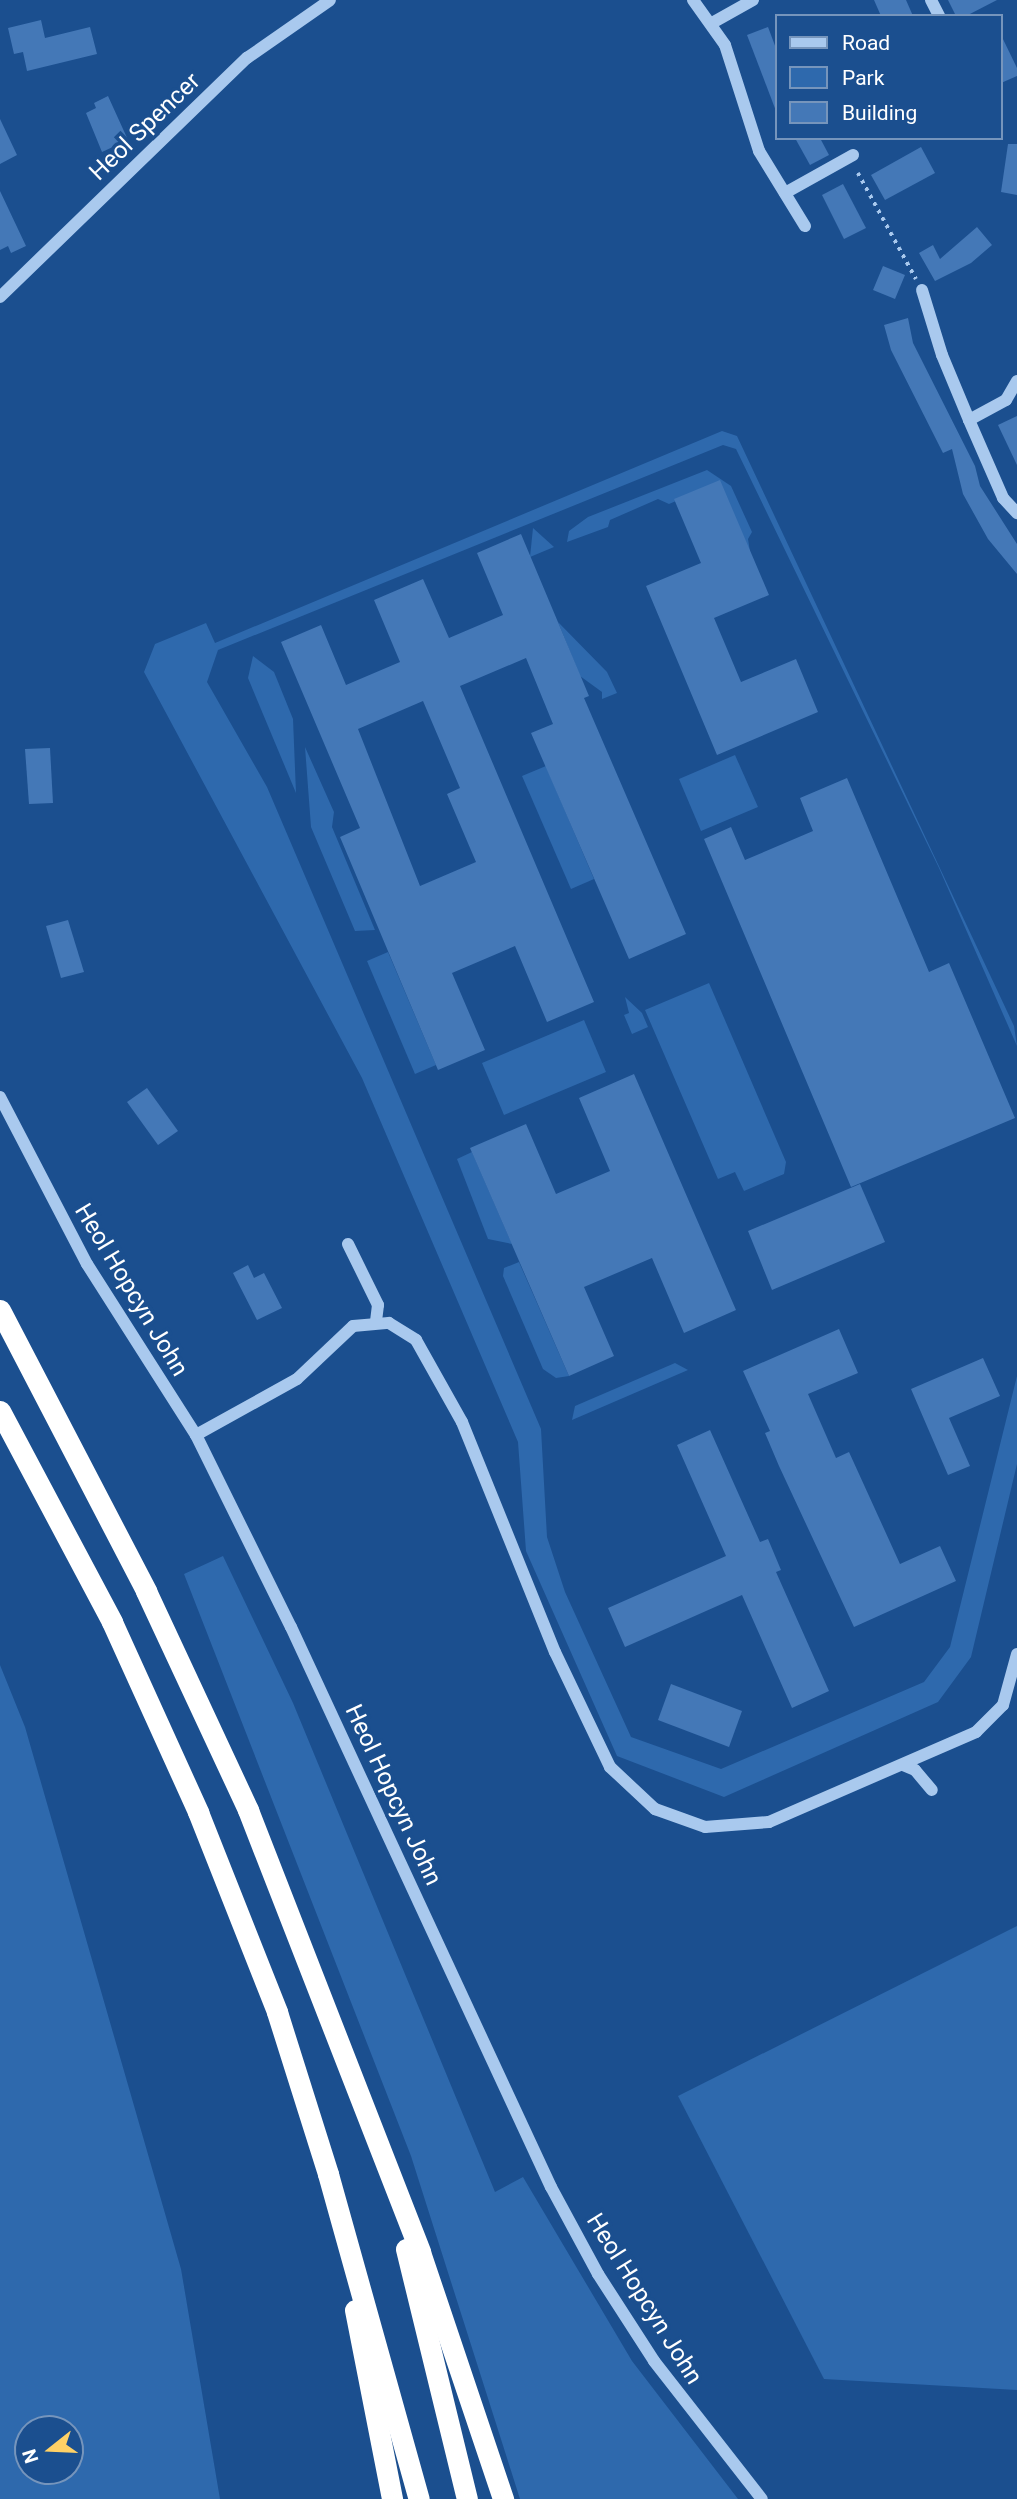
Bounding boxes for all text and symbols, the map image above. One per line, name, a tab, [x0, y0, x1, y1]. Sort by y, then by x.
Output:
legend	[776, 14, 1003, 140]
text: Road	[842, 31, 890, 55]
text: Park	[842, 66, 884, 90]
street label: Heol Spencer	[84, 67, 206, 187]
text: Building	[842, 101, 917, 125]
street label: Heol Hopcyn John	[68, 1199, 194, 1381]
street label: Heol Hopcyn John	[339, 1700, 447, 1890]
street label: Heol Hopcyn John	[580, 2208, 708, 2390]
north arrow	[14, 2415, 84, 2485]
text: N	[17, 2446, 43, 2466]

